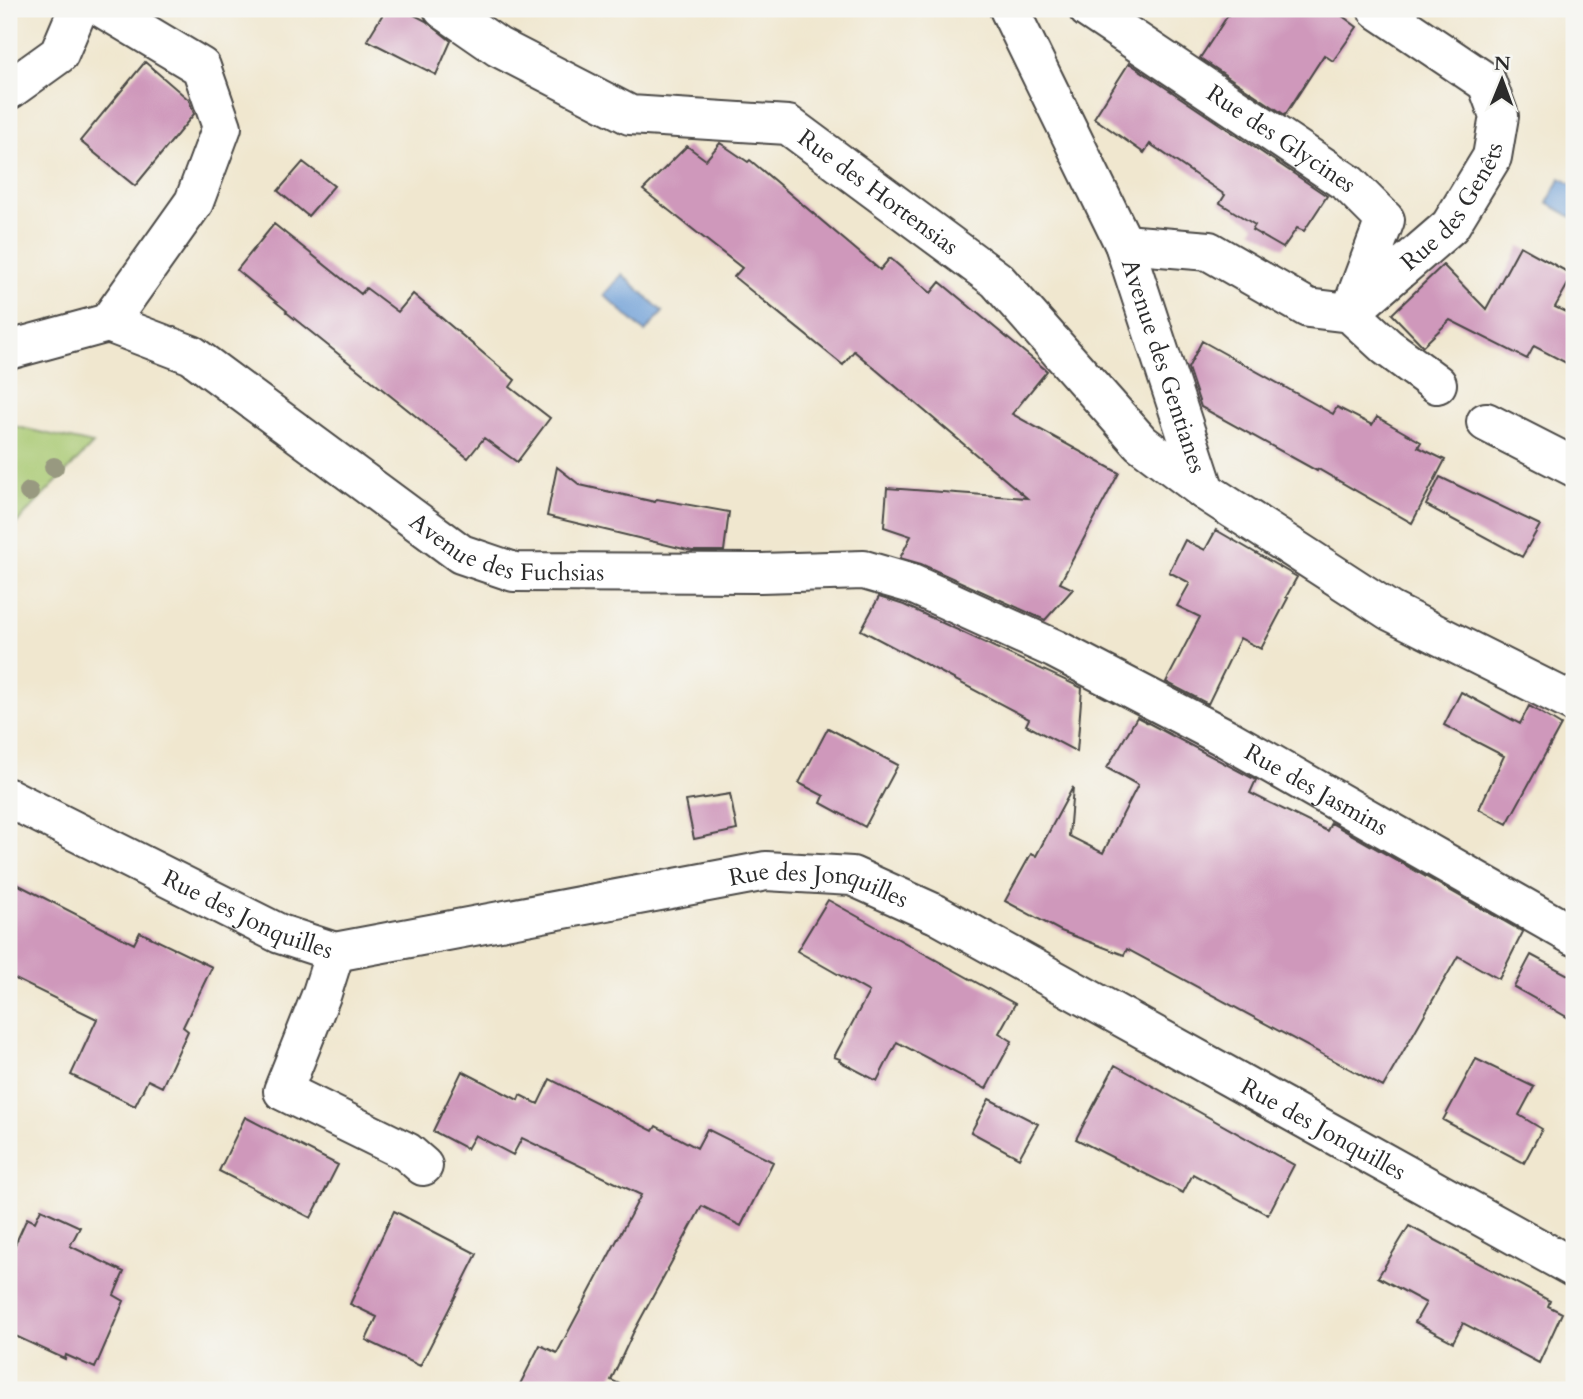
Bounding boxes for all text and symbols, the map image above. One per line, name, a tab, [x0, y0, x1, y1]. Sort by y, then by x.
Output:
north arrow	[1468, 46, 1538, 116]
text: N	[1494, 51, 1511, 77]
street label: Rue des Glycines	[1200, 77, 1364, 200]
street label: Rue des Hortensias	[791, 122, 965, 263]
street label: Rue des Genêts	[1394, 140, 1511, 279]
street label: Avenue des Gentianes	[1113, 255, 1214, 477]
street label: Avenue des Fuchsias	[402, 505, 604, 589]
street label: Rue des Jasmins	[1238, 736, 1394, 844]
street label: Rue des Jonquilles	[726, 855, 913, 916]
street label: Rue des Jonquilles	[157, 862, 337, 967]
street label: Rue des Jonquilles	[1235, 1070, 1412, 1188]

